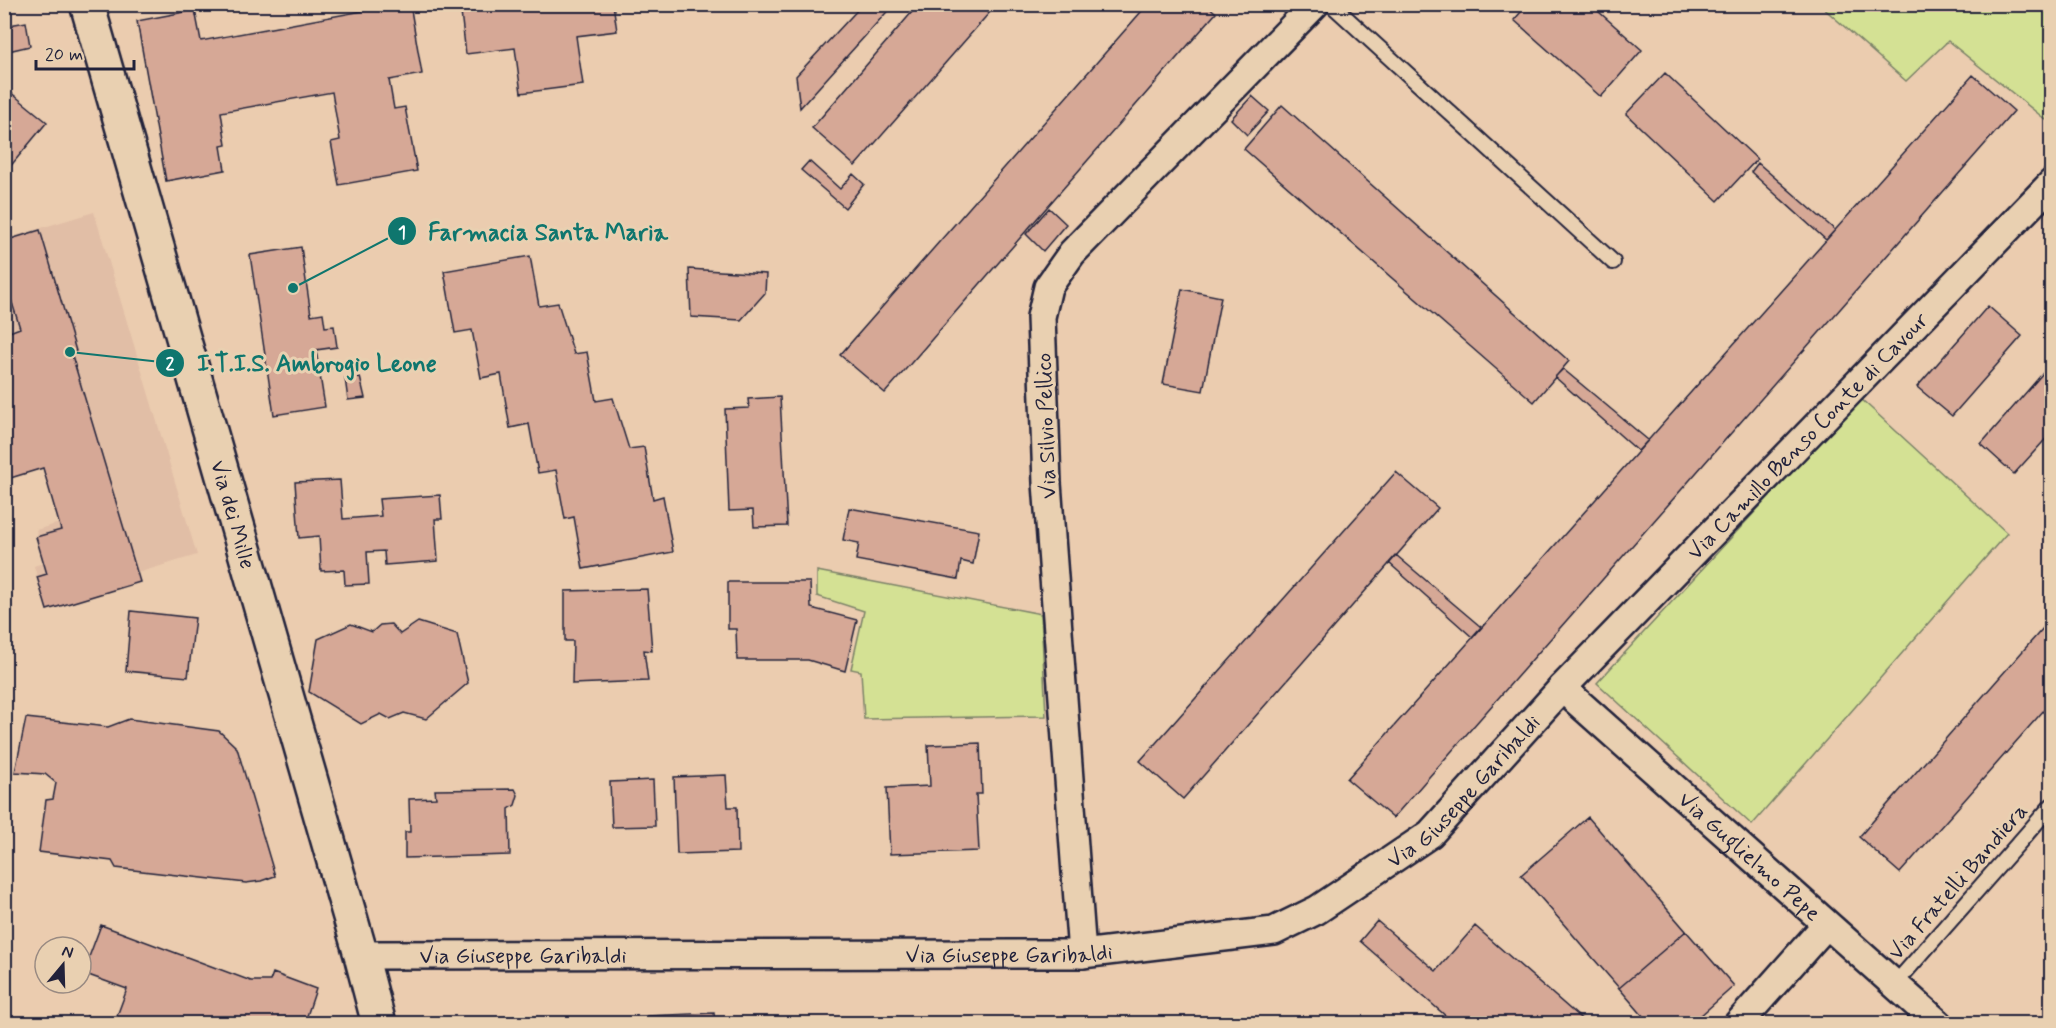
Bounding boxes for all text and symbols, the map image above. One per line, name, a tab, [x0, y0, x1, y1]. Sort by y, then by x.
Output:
scale bar	[36, 33, 134, 71]
text: 20 m	[45, 43, 83, 67]
callout: Farmacia Santa Maria	[387, 210, 679, 252]
text: Farmacia Santa Maria	[428, 218, 669, 249]
text: 1	[398, 221, 406, 245]
street label: Via Camillo Benso Conte di Cavour	[1682, 307, 1935, 567]
callout: I.T.I.S. Ambrogio Leone	[155, 342, 449, 384]
text: I.T.I.S. Ambrogio Leone	[197, 349, 437, 381]
text: 2	[166, 352, 175, 376]
street label: Via Silvio Pellico	[1030, 352, 1064, 500]
street label: Via dei Mille	[203, 457, 261, 572]
street label: Via Giuseppe Garibaldi	[1382, 709, 1547, 875]
street label: Via Guglielmo Pepe	[1672, 786, 1826, 928]
street label: Via Fratelli Bandiera	[1883, 798, 2034, 967]
north arrow	[33, 935, 93, 995]
street label: Via Giuseppe Garibaldi	[906, 938, 1114, 970]
text: N	[59, 941, 76, 964]
street label: Via Giuseppe Garibaldi	[420, 943, 626, 971]

